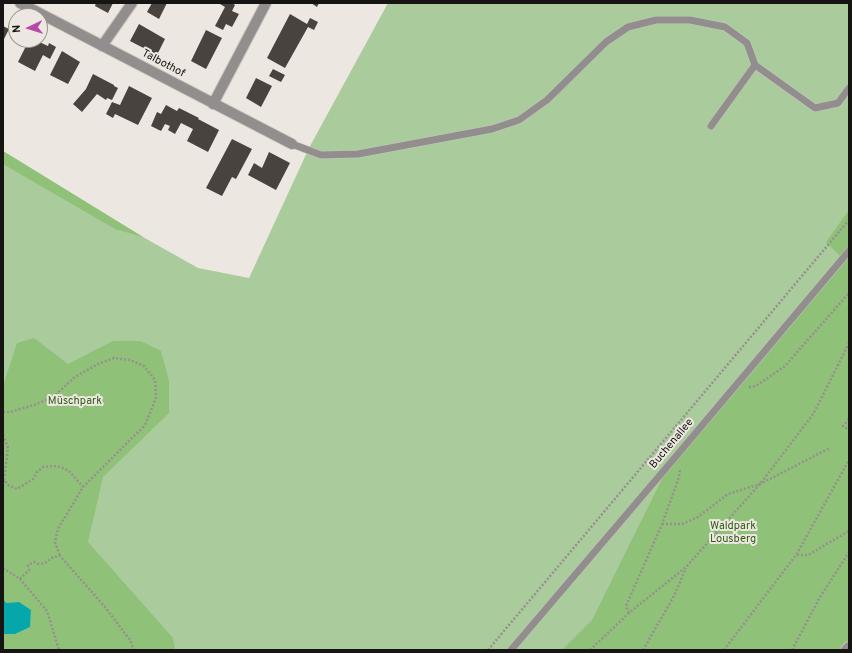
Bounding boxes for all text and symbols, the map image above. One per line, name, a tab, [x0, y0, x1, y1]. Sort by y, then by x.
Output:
north arrow	[8, 8, 48, 48]
text: N	[10, 24, 24, 33]
street label: Talbothof	[139, 47, 187, 81]
park label: Müschpark	[48, 395, 102, 409]
street label: Buchenallee	[647, 416, 697, 472]
park label: Waldpark Lousberg	[710, 520, 756, 546]

